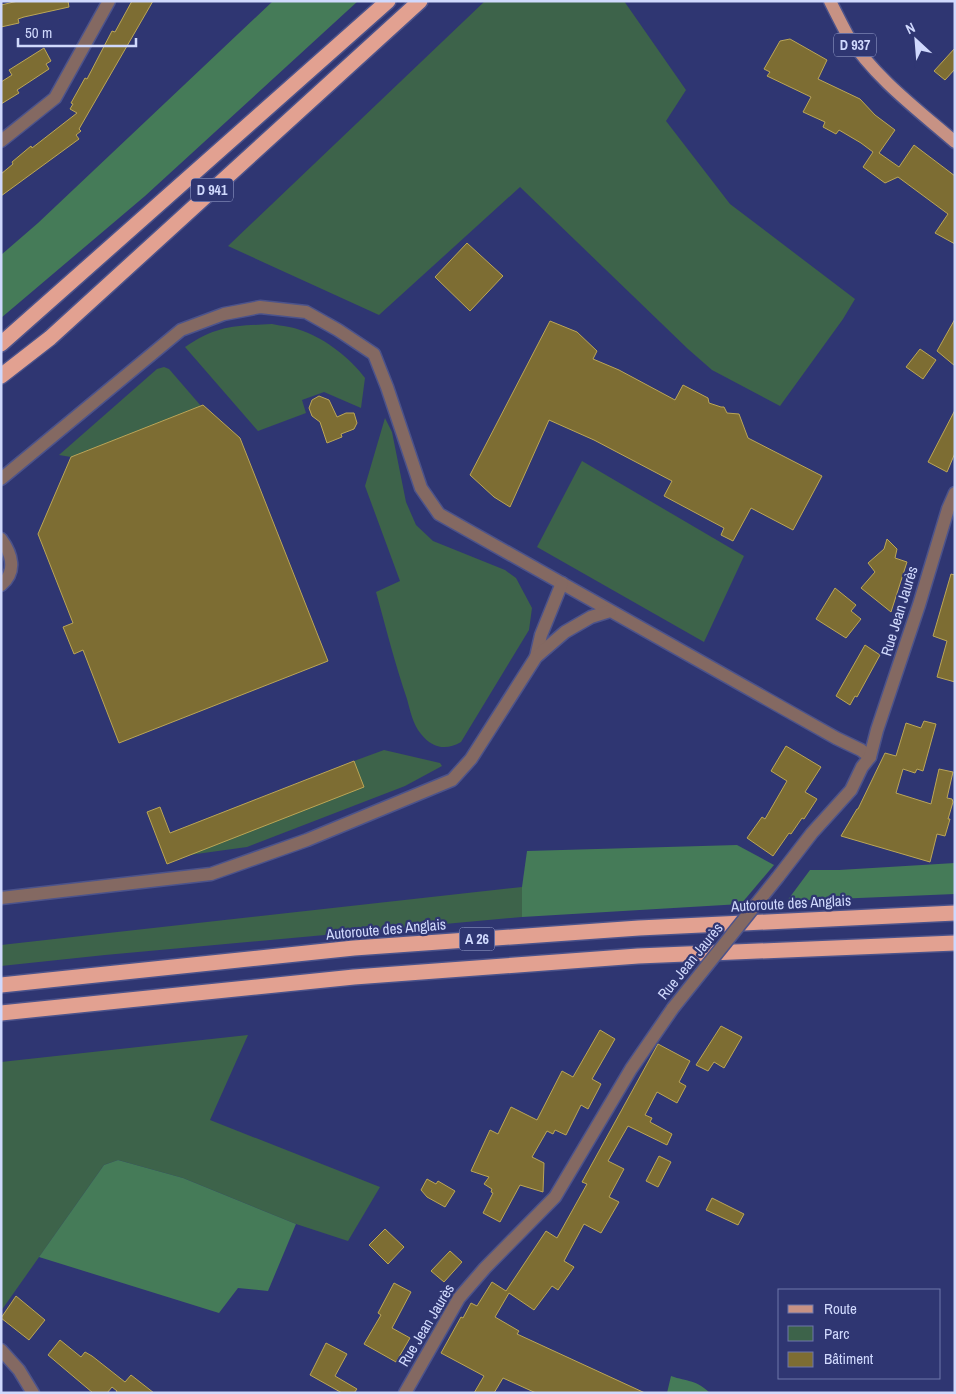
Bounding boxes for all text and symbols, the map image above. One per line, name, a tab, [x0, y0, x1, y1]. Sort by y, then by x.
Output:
scale bar	[18, 15, 135, 47]
north arrow	[891, 15, 941, 65]
text: N	[903, 18, 918, 38]
text: 50 m	[25, 22, 52, 43]
road number: D 937	[834, 34, 876, 56]
road number: D 941	[191, 178, 233, 202]
street label: Rue Jean Jaurès	[875, 563, 923, 659]
street label: Autoroute des Anglais	[729, 889, 852, 917]
street label: Autoroute des Anglais	[324, 913, 447, 945]
street label: Rue Jean Jaurès	[653, 918, 727, 1004]
road number: A 26	[460, 928, 494, 951]
street label: Rue Jean Jaurès	[393, 1280, 459, 1370]
legend	[778, 1289, 941, 1379]
text: Route	[824, 1298, 857, 1319]
text: Parc	[824, 1323, 849, 1344]
text: Bâtiment	[824, 1348, 874, 1369]

